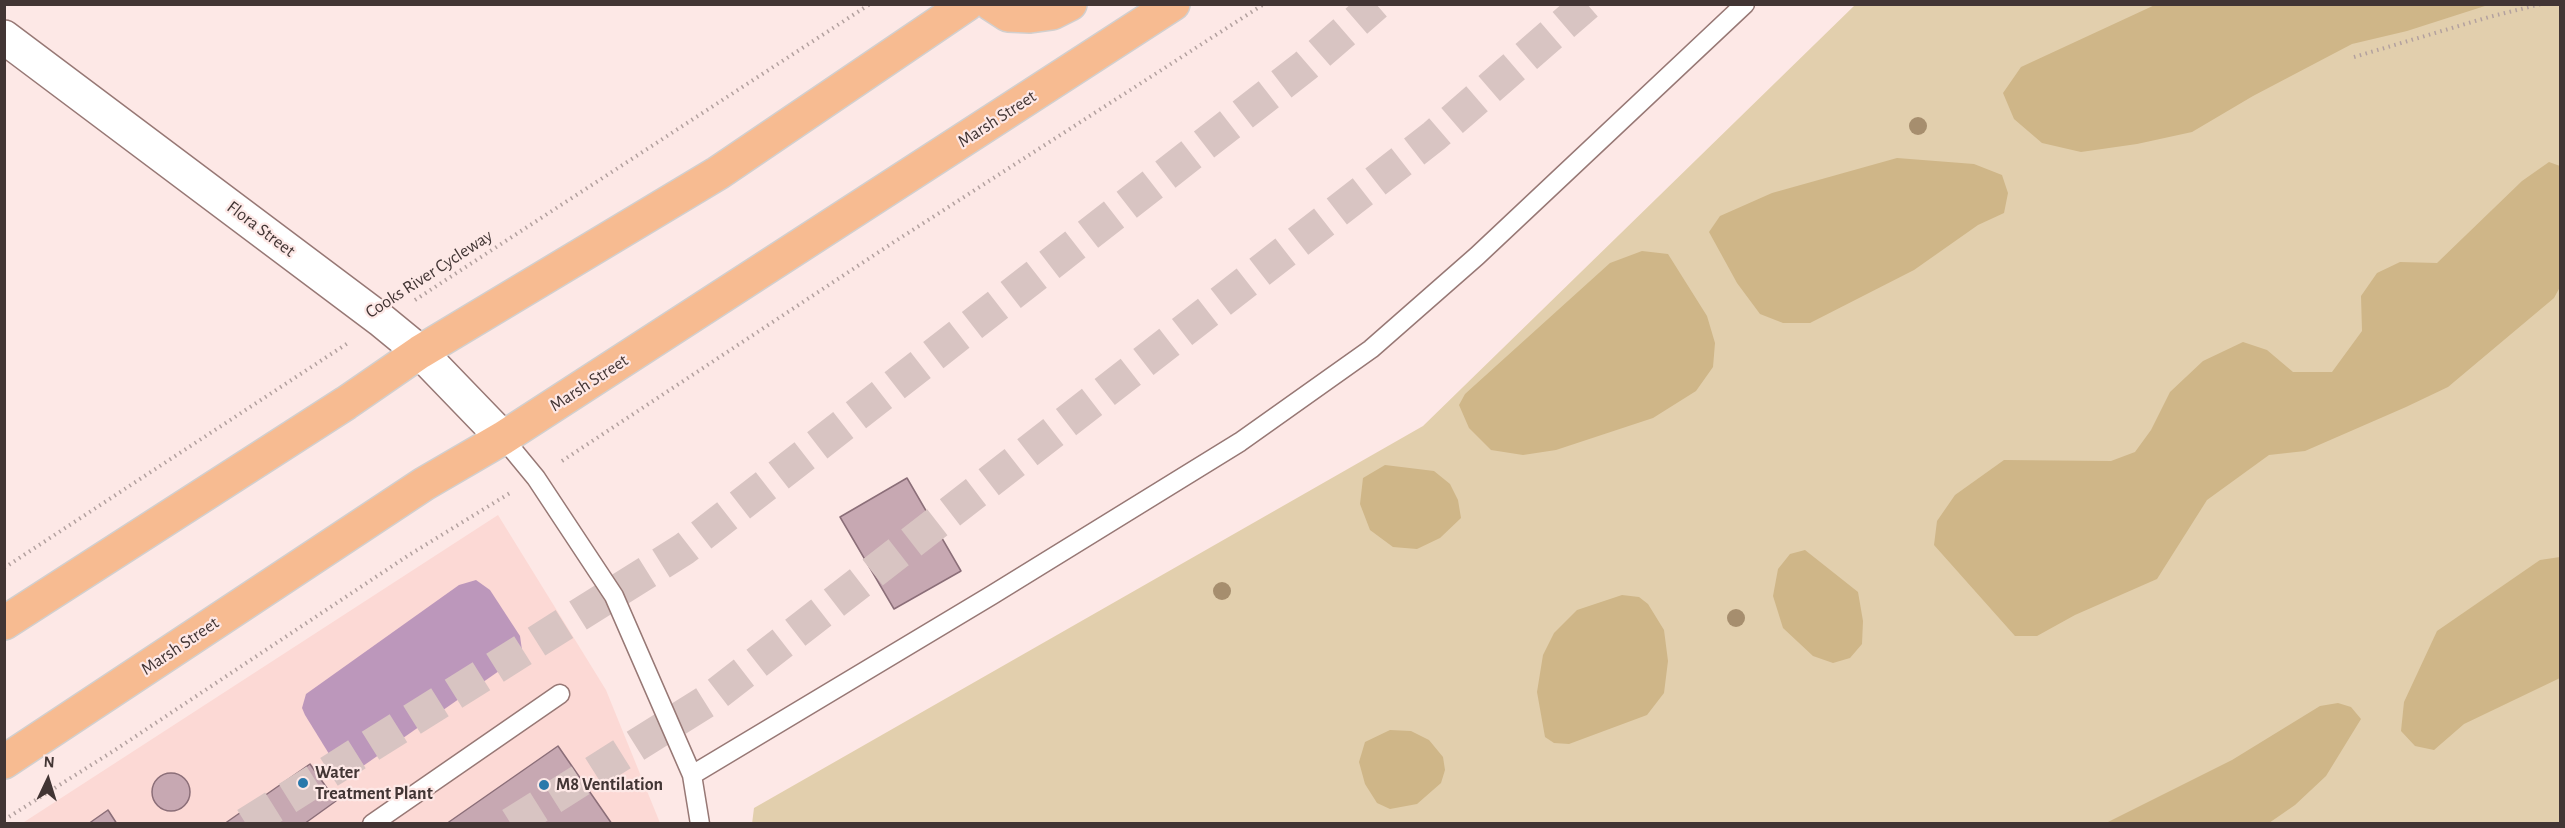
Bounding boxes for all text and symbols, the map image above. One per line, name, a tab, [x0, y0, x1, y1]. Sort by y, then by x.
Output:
street label: Marsh Street	[954, 86, 1040, 152]
street label: Flora Street	[222, 196, 300, 262]
street label: Cooks River Cycleway	[361, 225, 497, 323]
street label: Marsh Street	[546, 350, 632, 416]
street label: Marsh Street	[137, 612, 223, 680]
north arrow	[18, 750, 78, 810]
text: N	[43, 754, 55, 770]
place label: Water Treatment Plant	[315, 762, 433, 804]
place label: M8 Ventilation	[556, 774, 663, 796]
marker: Water Treatment Plant	[296, 776, 310, 790]
marker: M8 Ventilation	[537, 778, 551, 792]

